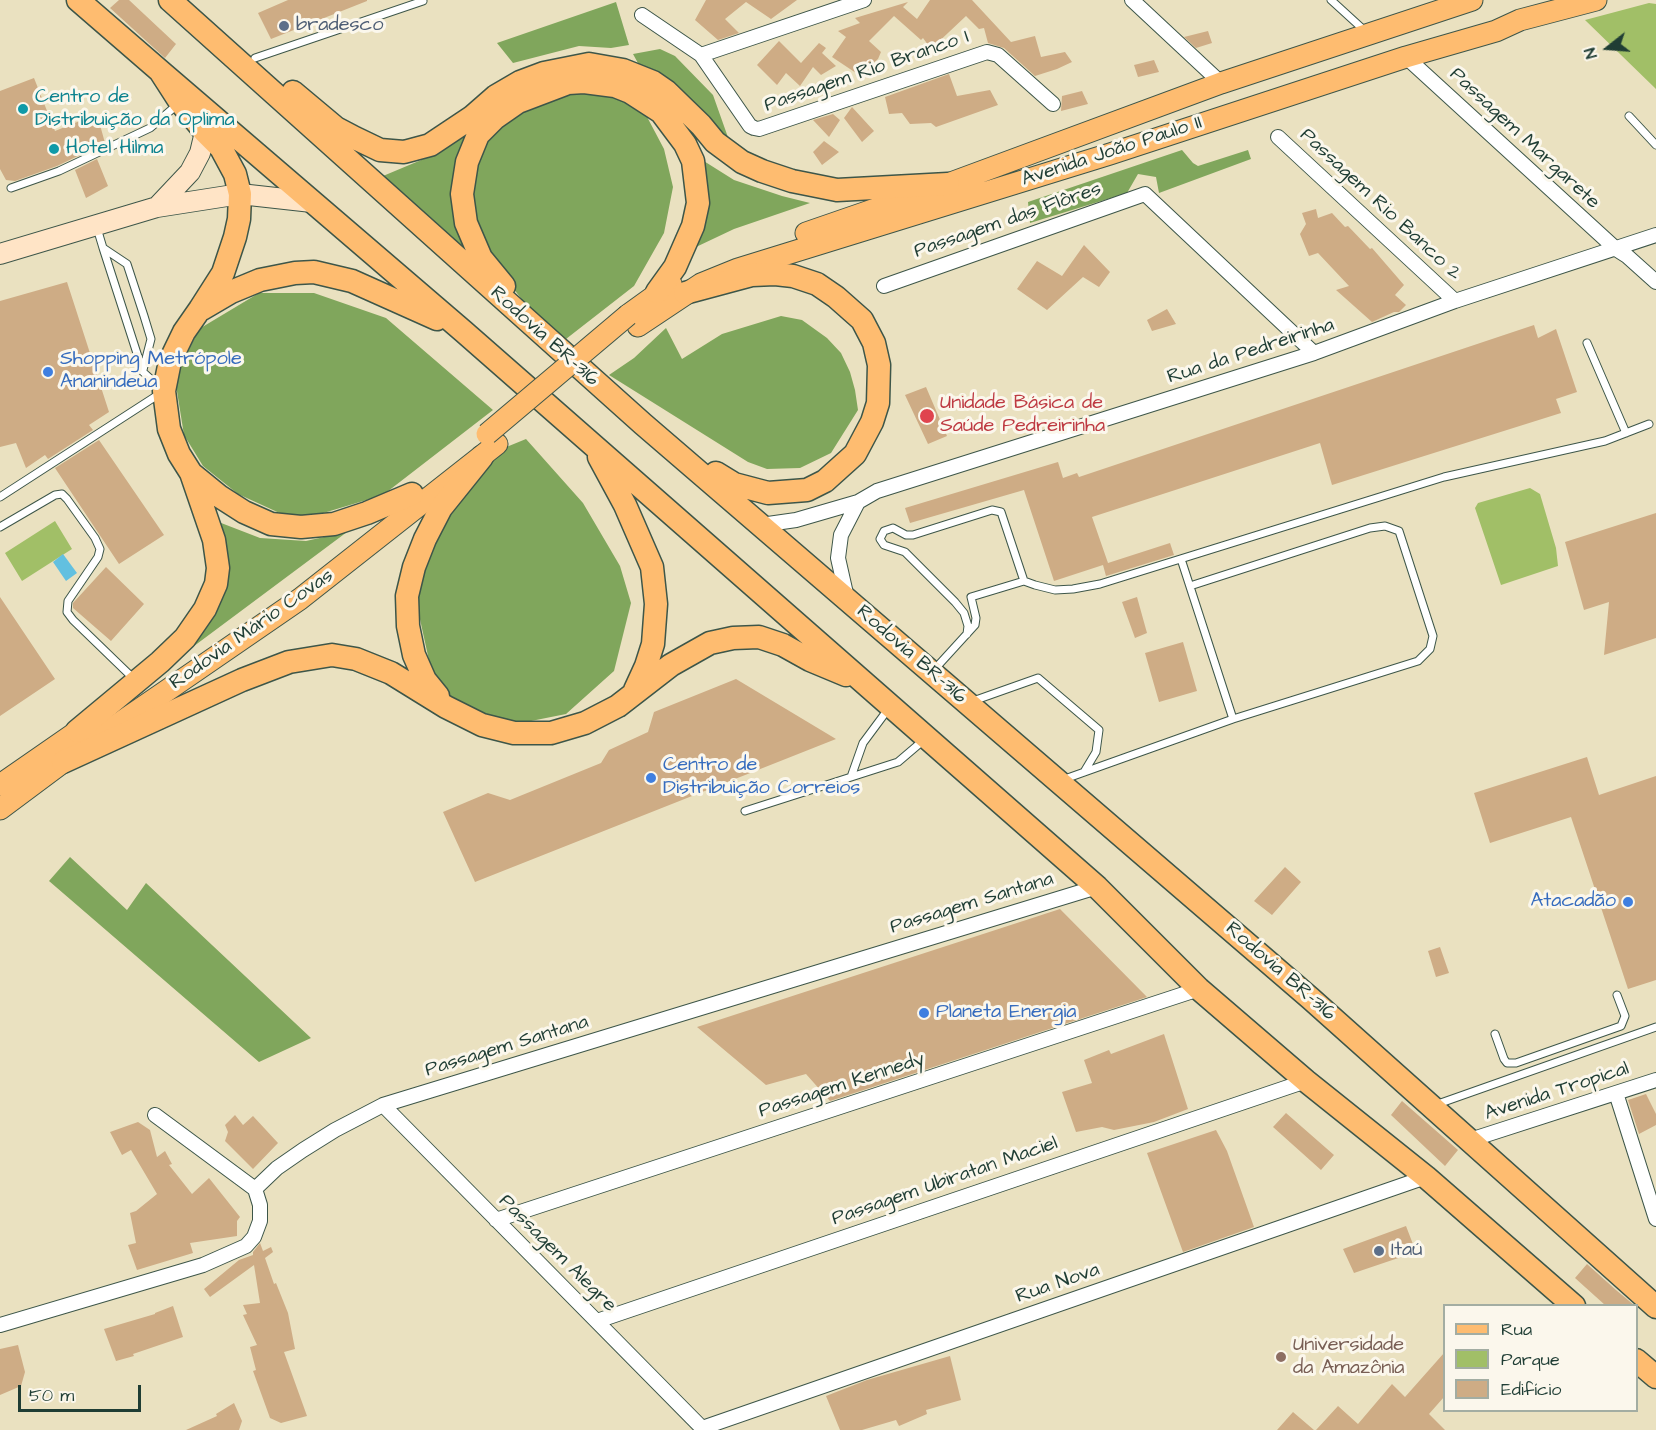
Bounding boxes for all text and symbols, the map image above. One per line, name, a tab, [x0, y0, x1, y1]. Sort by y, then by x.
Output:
place label: bradesco	[296, 14, 383, 38]
north arrow	[1578, 18, 1638, 78]
marker: bradesco	[277, 19, 291, 33]
street label: Passagem Rio Branco I	[762, 26, 972, 118]
text: N	[1579, 45, 1603, 61]
street label: Passagem Margarete	[1444, 63, 1604, 215]
place label: Centro de Distribuição da Oplima	[35, 86, 235, 133]
marker: Centro de Distribuição da Oplima	[16, 102, 30, 116]
street label: Avenida João Paulo II	[1019, 111, 1205, 193]
street label: Passagem Rio Banco 2	[1294, 124, 1466, 286]
place label: Hotel Hilma	[66, 137, 163, 161]
marker: Hotel Hilma	[47, 142, 61, 156]
street label: Passagem das Flôres	[911, 178, 1105, 264]
street label: Rodovia BR-316	[484, 282, 604, 392]
street label: Rua da Pedreirinha	[1165, 314, 1337, 390]
place label: Shopping Metrópole Ananindeua	[60, 348, 242, 395]
marker: Shopping Metrópole Ananindeua	[41, 365, 55, 379]
place label: Unidade Básica de Saúde Pedreirinha	[940, 392, 1105, 439]
marker: Unidade Básica de Saúde Pedreirinha	[918, 407, 936, 425]
street label: Rodovia Mário Covas	[165, 564, 339, 696]
street label: Rodovia BR-316	[851, 600, 971, 710]
place label: Centro de Distribuição Correios	[663, 754, 860, 801]
marker: Centro de Distribuição Correios	[644, 771, 658, 785]
street label: Passagem Santana	[888, 868, 1056, 940]
place label: Atacadão	[1530, 890, 1616, 914]
marker: Atacadão	[1621, 895, 1635, 909]
street label: Rodovia BR-316	[1220, 917, 1340, 1027]
place label: Planeta Energia	[936, 1001, 1076, 1025]
marker: Planeta Energia	[917, 1006, 931, 1020]
street label: Passagem Santana	[423, 1011, 591, 1083]
street label: Passagem Kennedy	[756, 1048, 928, 1124]
street label: Avenida Tropical	[1482, 1057, 1632, 1127]
street label: Passagem Ubiratan Maciel	[829, 1132, 1061, 1232]
street label: Passagem Alegre	[493, 1190, 621, 1318]
place label: Itaú	[1391, 1239, 1422, 1263]
marker: Itaú	[1372, 1244, 1386, 1258]
street label: Rua Nova	[1013, 1259, 1103, 1309]
legend	[1443, 1304, 1638, 1412]
text: Rua	[1501, 1317, 1532, 1342]
place label: Universidade da Amazônia	[1293, 1334, 1404, 1381]
text: Parque	[1501, 1347, 1560, 1372]
marker: Universidade da Amazônia	[1274, 1350, 1288, 1364]
scale bar	[21, 1373, 144, 1411]
text: Edifício	[1501, 1377, 1561, 1402]
text: 50 m	[29, 1383, 74, 1408]

